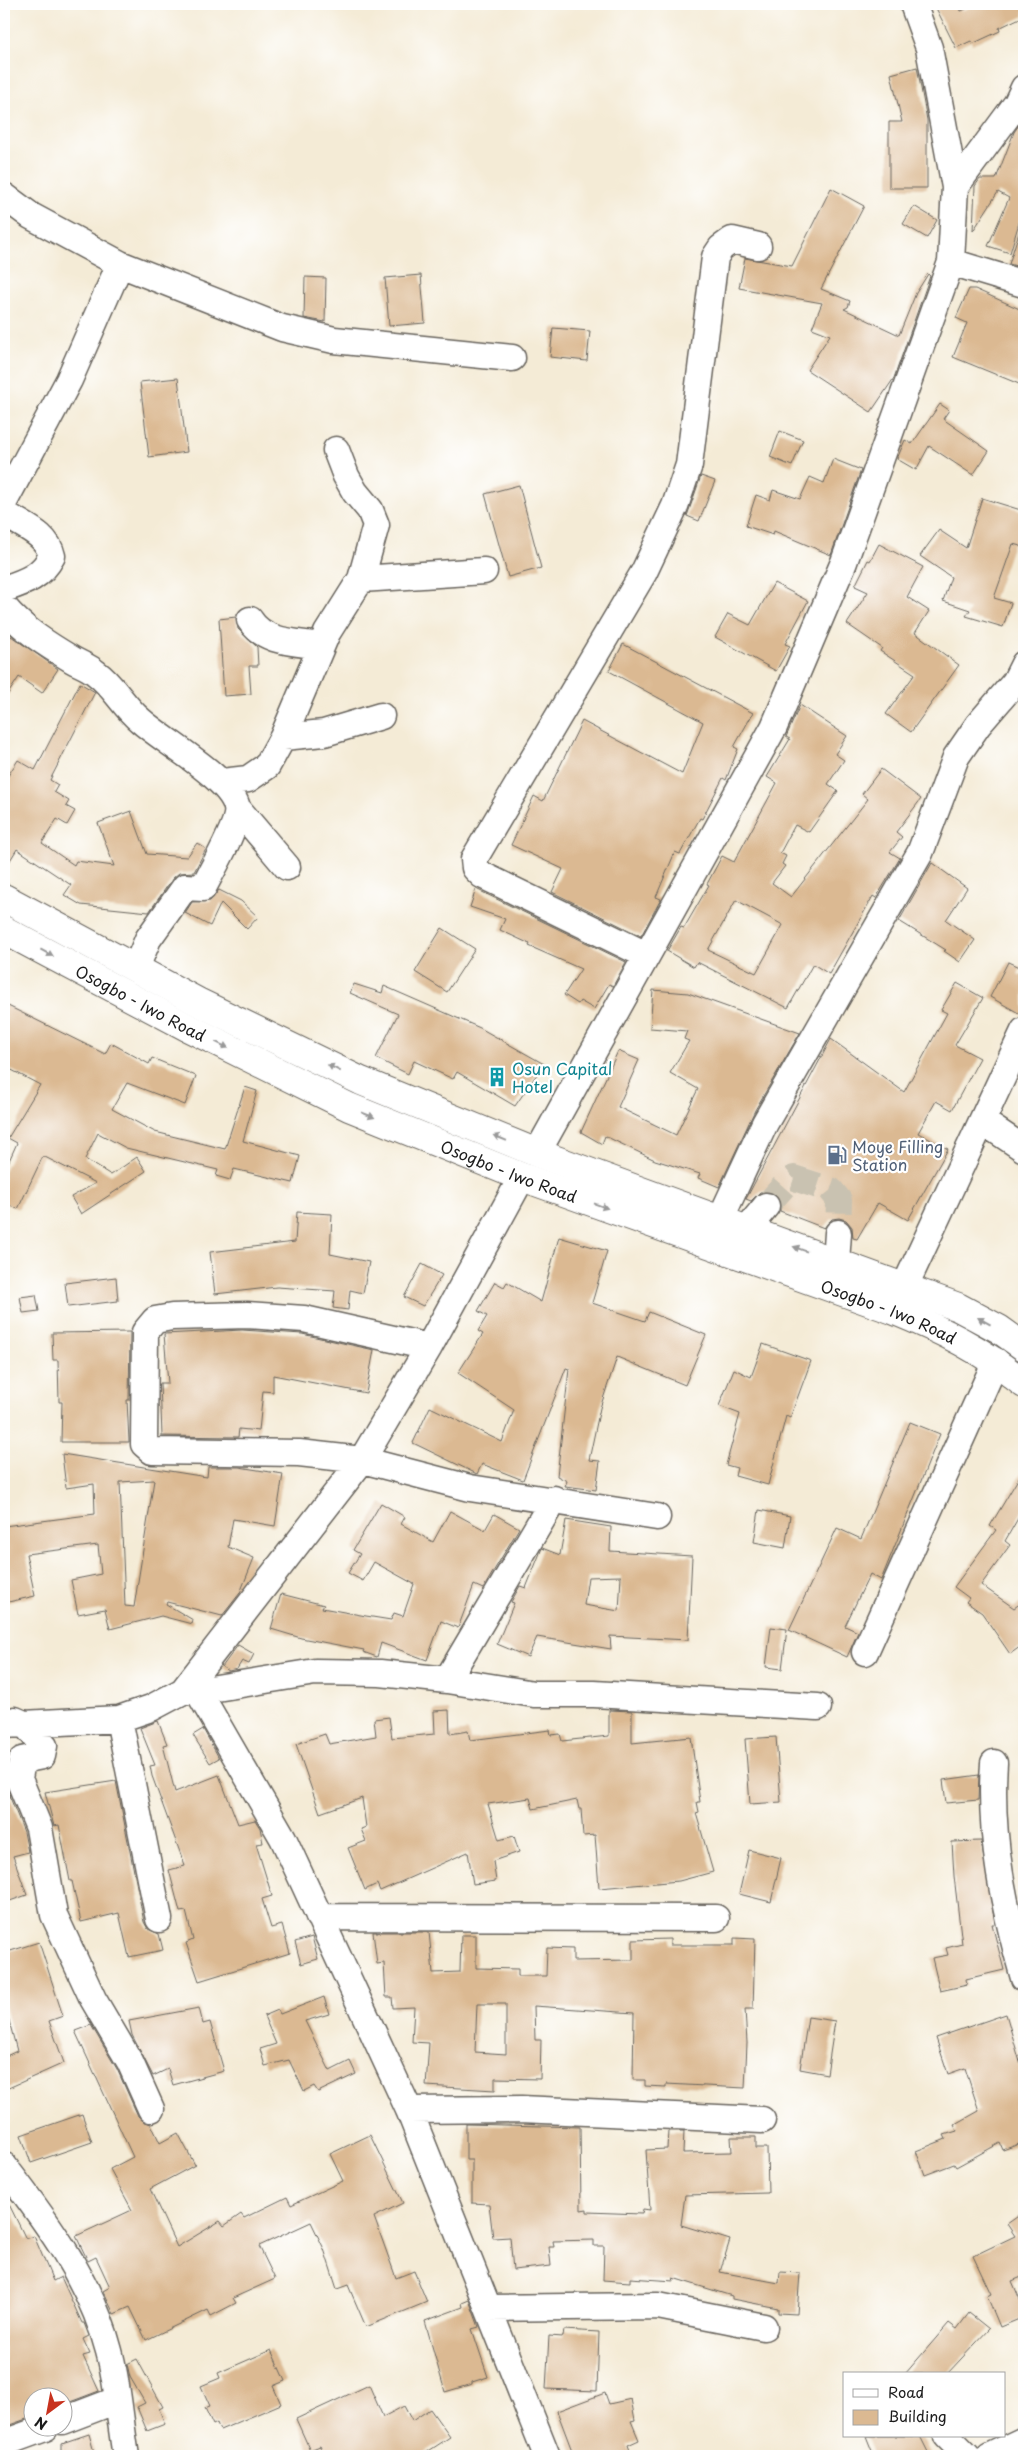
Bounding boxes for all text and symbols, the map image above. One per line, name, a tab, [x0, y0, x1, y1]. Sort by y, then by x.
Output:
one-way arrow	[40, 949, 54, 957]
street label: Osogbo - Iwo Road	[71, 958, 210, 1047]
one-way arrow	[215, 1041, 229, 1049]
place label: Osun Capital Hotel	[512, 1056, 612, 1098]
one-way arrow	[327, 1064, 341, 1072]
building icon: Osun Capital Hotel	[486, 1066, 508, 1088]
one-way arrow	[361, 1111, 376, 1119]
street label: Osogbo - Iwo Road	[437, 1133, 580, 1208]
one-way arrow	[493, 1133, 507, 1141]
place label: Moye Filling Station	[852, 1134, 943, 1176]
fuel station icon: Moye Filling Station	[826, 1144, 848, 1166]
one-way arrow	[594, 1202, 609, 1210]
one-way arrow	[792, 1245, 807, 1253]
street label: Osogbo - Iwo Road	[818, 1273, 961, 1349]
one-way arrow	[977, 1316, 990, 1325]
legend	[843, 2372, 1006, 2438]
text: Road	[888, 2380, 924, 2403]
north arrow	[22, 2388, 72, 2438]
text: Building	[888, 2404, 947, 2427]
text: N	[31, 2412, 51, 2435]

